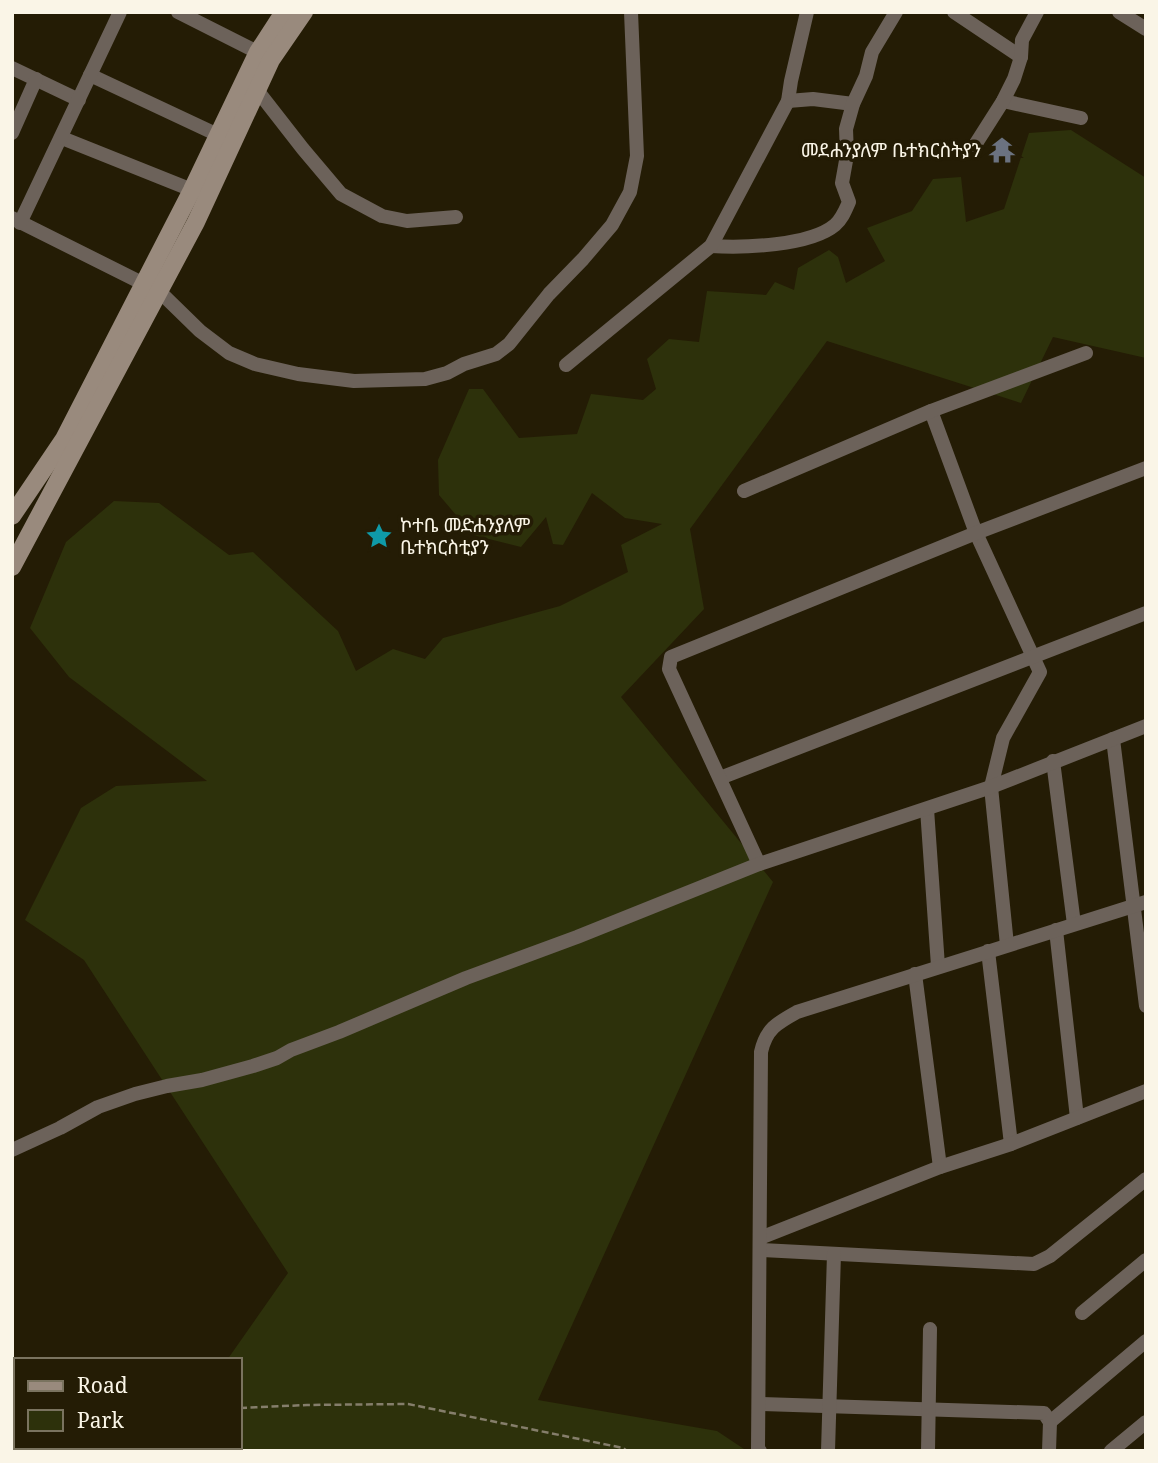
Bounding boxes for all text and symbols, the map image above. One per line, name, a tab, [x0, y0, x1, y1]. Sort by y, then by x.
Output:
temple icon: መደሐንያለም ቤተክርስትያን	[987, 135, 1017, 165]
place label: መደሐንያለም ቤተክርስትያን	[801, 137, 981, 163]
place label: ኮተቤ መድሐንያለም ቤተክርስቲያን	[400, 512, 531, 560]
place icon: ኮተቤ መድሐንያለም ቤተክርስቲያን	[364, 521, 394, 551]
legend	[14, 1358, 242, 1449]
text: Road	[77, 1371, 128, 1399]
text: Park	[77, 1406, 124, 1434]

